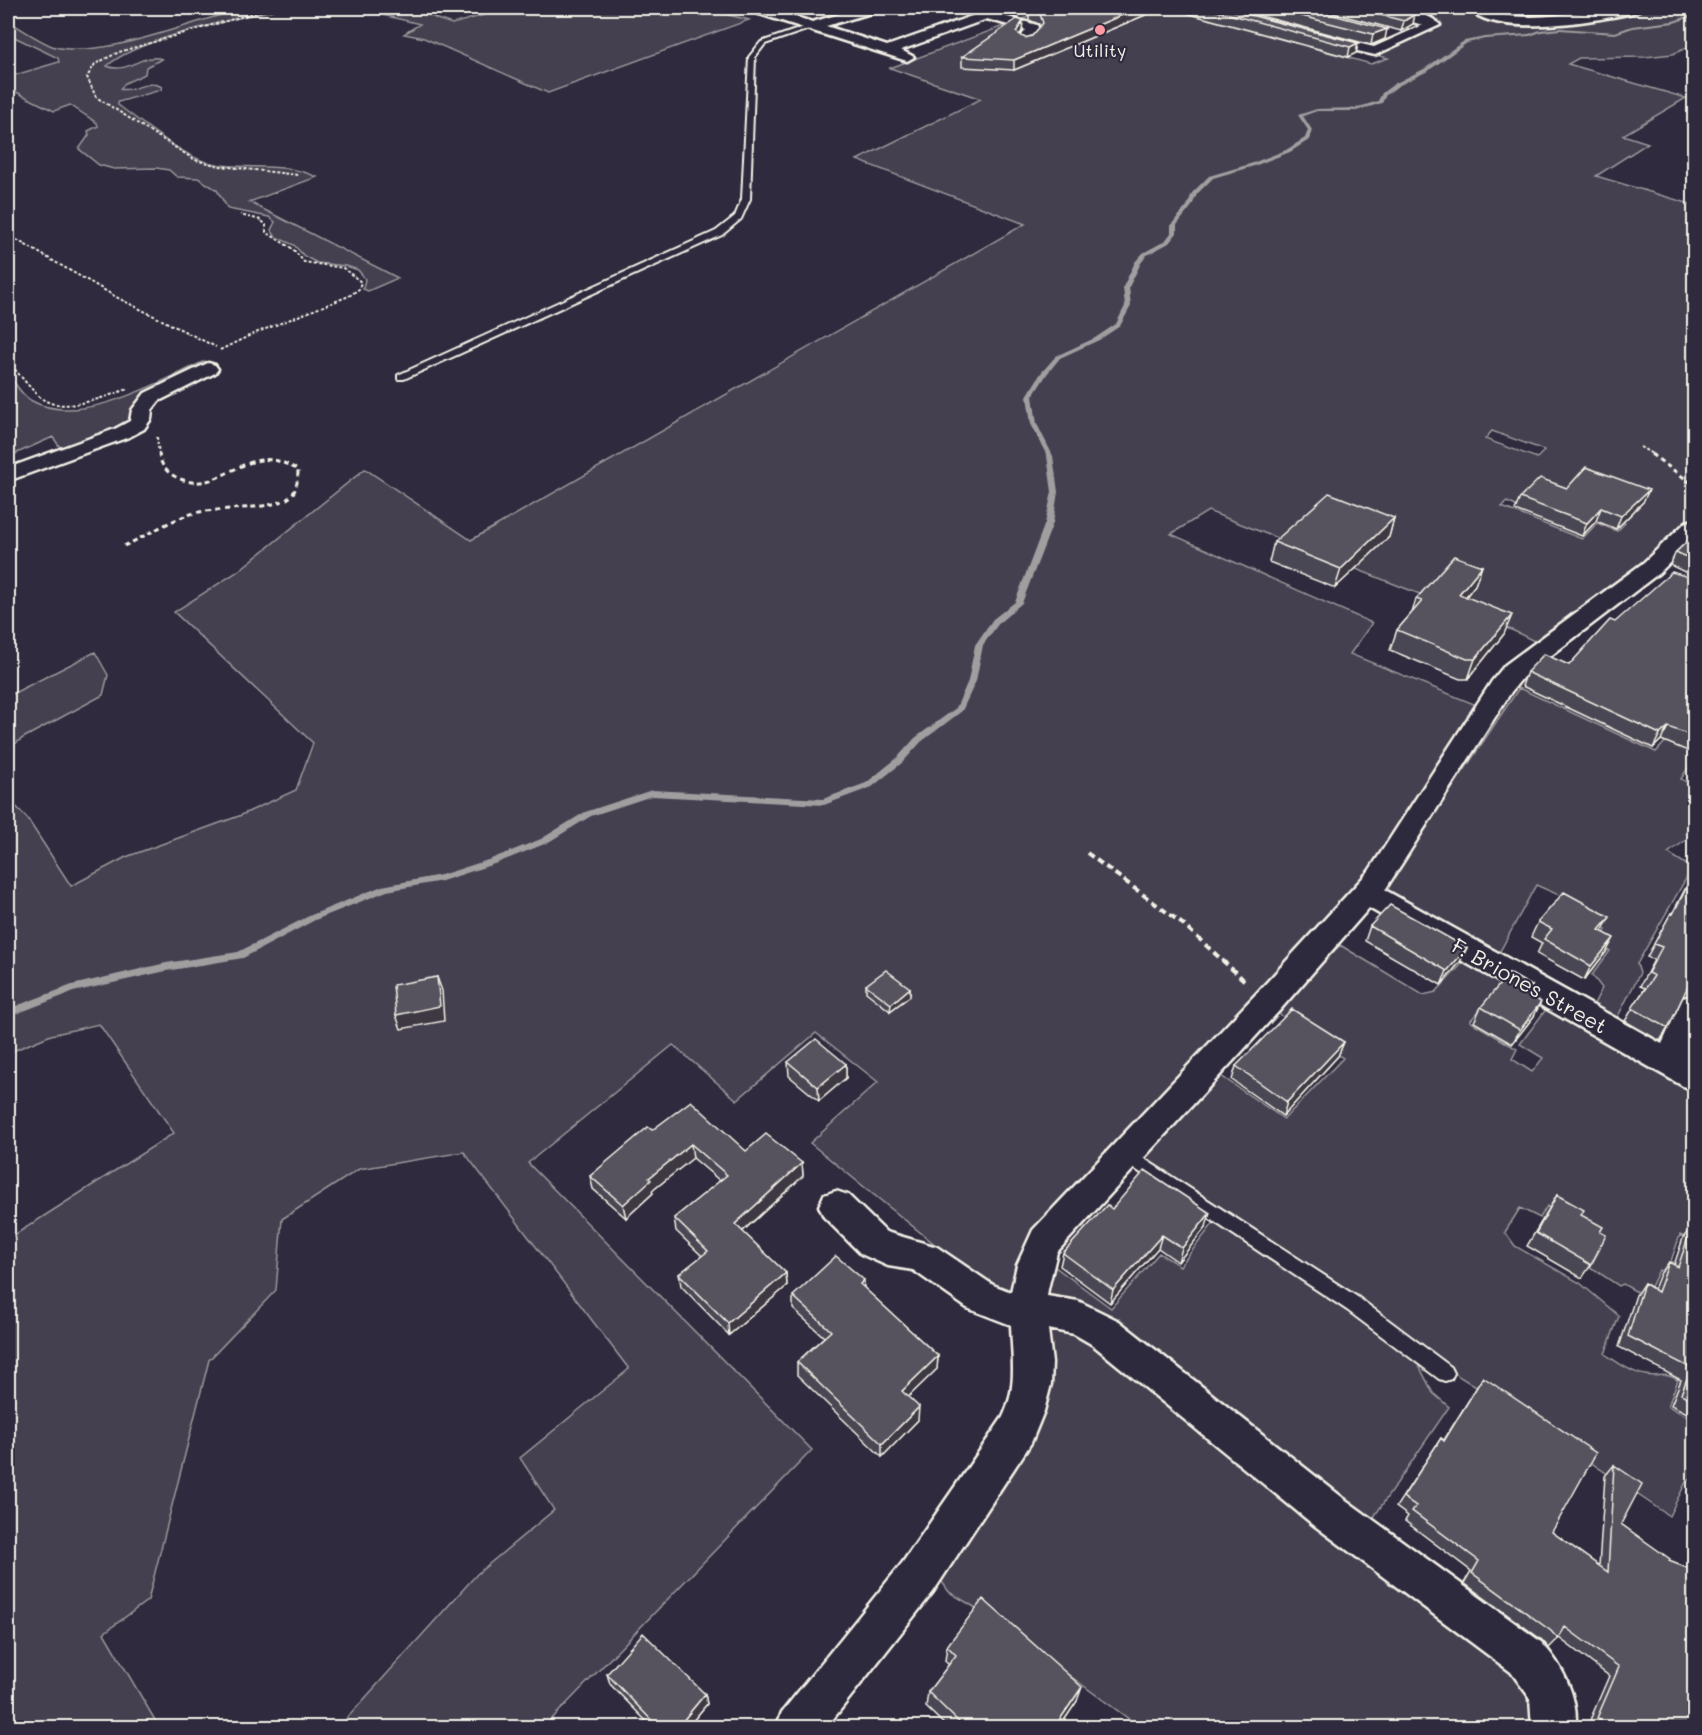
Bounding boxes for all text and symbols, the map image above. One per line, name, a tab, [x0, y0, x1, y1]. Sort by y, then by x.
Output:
marker: Utility	[1093, 23, 1107, 37]
place label: Utility	[1074, 38, 1126, 62]
street label: F. Briones Street	[1448, 931, 1612, 1039]

